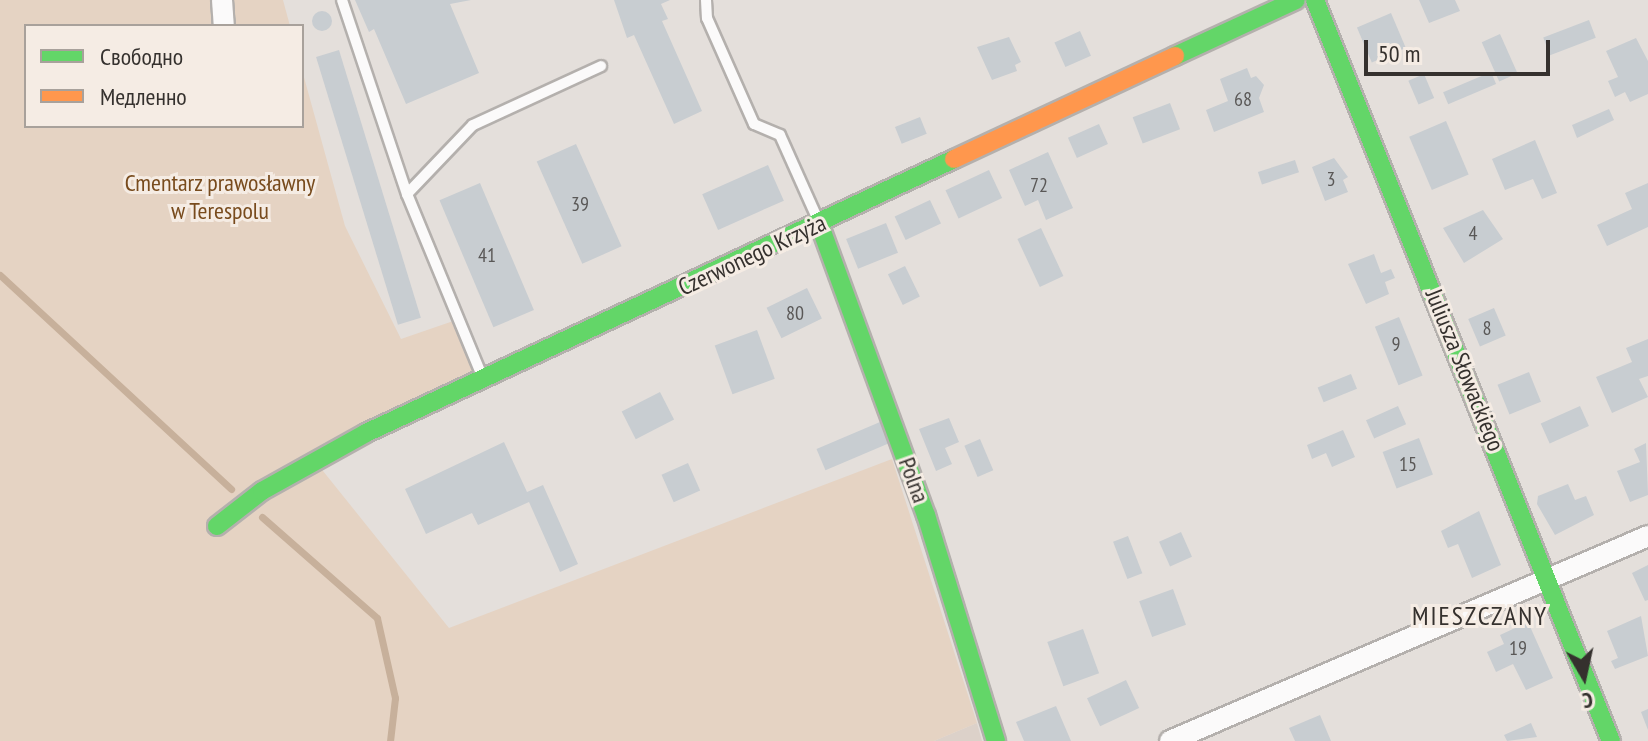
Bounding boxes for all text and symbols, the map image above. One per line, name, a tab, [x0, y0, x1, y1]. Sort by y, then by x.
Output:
legend	[24, 24, 304, 128]
scale bar	[1368, 24, 1554, 74]
text: 50 m	[1378, 38, 1420, 69]
text: Свободно	[100, 41, 183, 72]
text: Медленно	[100, 81, 187, 112]
house number: 68	[1234, 87, 1252, 111]
house number: 3	[1327, 167, 1335, 191]
park label: Cmentarz prawosławny w Terespolu	[124, 169, 316, 225]
house number: 72	[1030, 173, 1048, 197]
house number: 39	[571, 192, 589, 216]
street label: Czerwonego Krzyża	[674, 208, 830, 302]
house number: 4	[1469, 221, 1477, 245]
house number: 41	[478, 243, 496, 267]
street label: Juliusza Słowackiego	[1419, 285, 1511, 455]
house number: 80	[786, 301, 804, 325]
house number: 8	[1483, 316, 1491, 340]
house number: 9	[1392, 332, 1400, 356]
house number: 15	[1399, 452, 1417, 476]
street label: Polna	[893, 453, 935, 507]
district label: MIESZCZANY	[1412, 600, 1548, 632]
house number: 19	[1509, 636, 1527, 660]
north arrow	[1544, 637, 1624, 717]
text: С	[1581, 686, 1595, 715]

